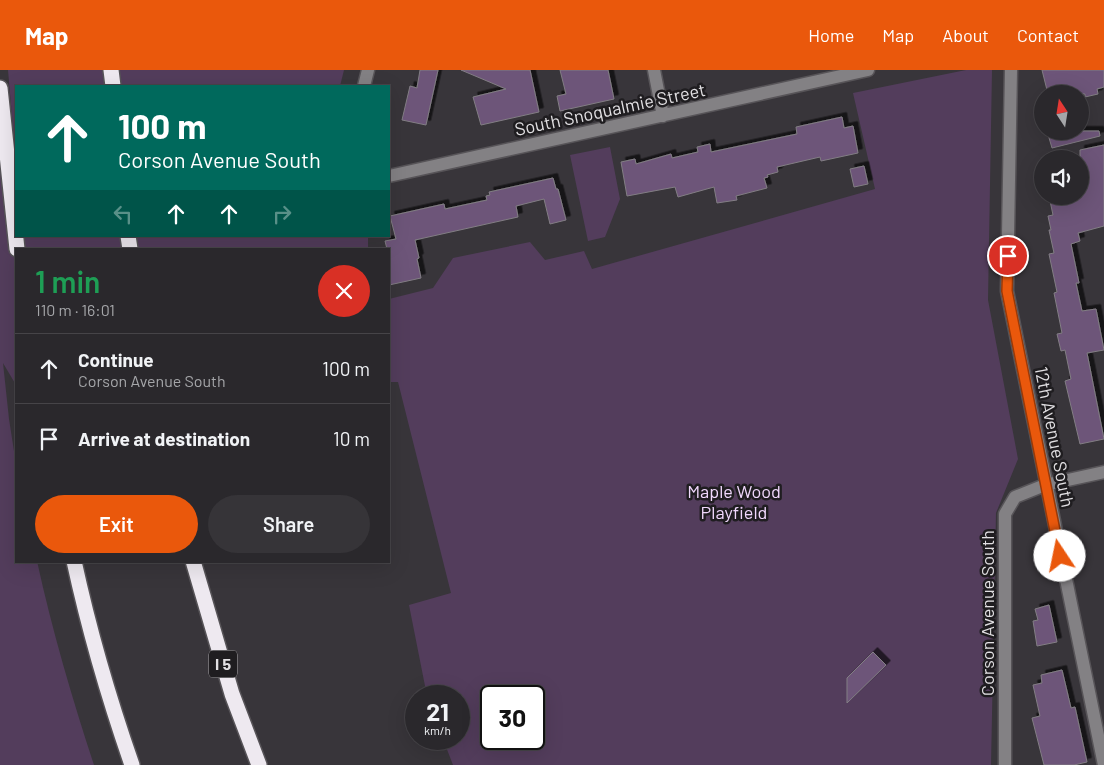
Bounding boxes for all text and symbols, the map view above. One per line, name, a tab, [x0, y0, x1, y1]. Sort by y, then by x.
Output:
text: Map	[25, 21, 68, 50]
text: Home	[808, 24, 854, 46]
text: Map	[882, 24, 914, 46]
text: About	[942, 24, 989, 46]
text: Contact	[1017, 24, 1079, 46]
street label: South Snoqualmie Street	[512, 78, 707, 140]
north arrow	[1034, 85, 1089, 140]
map controls	[1034, 85, 1089, 205]
text: 100 m	[118, 104, 207, 146]
icon: ahead	[35, 105, 100, 170]
text: Corson Avenue South	[118, 146, 321, 172]
button: sound	[1034, 150, 1089, 205]
icon: left	[109, 200, 137, 228]
icon: ahead	[162, 200, 190, 228]
icon: ahead	[215, 200, 243, 228]
icon: right	[268, 200, 296, 228]
pin	[987, 235, 1029, 277]
icon: arrive	[994, 242, 1022, 270]
text: 1 min	[35, 263, 100, 299]
button: close	[318, 265, 370, 317]
text: 110 m · 16:01	[35, 300, 115, 319]
text: Continue	[78, 348, 154, 371]
icon: ahead	[35, 355, 63, 383]
text: 100 m	[322, 357, 370, 380]
street label: 12th Avenue South	[1031, 365, 1079, 509]
text: Corson Avenue South	[78, 371, 226, 390]
icon: arrive	[35, 425, 63, 453]
text: Arrive at destination	[78, 427, 250, 450]
text: 10 m	[333, 427, 370, 450]
park label: Maple Wood Playfield	[687, 480, 781, 523]
button: Exit	[35, 495, 198, 553]
button: Share	[208, 495, 370, 553]
position arrow	[1033, 529, 1085, 581]
street label: Corson Avenue South	[976, 530, 998, 696]
road number: I 5	[209, 650, 237, 678]
speed limit sign: 30	[480, 685, 545, 750]
text: 21	[426, 696, 449, 726]
text: km/h	[424, 723, 451, 737]

